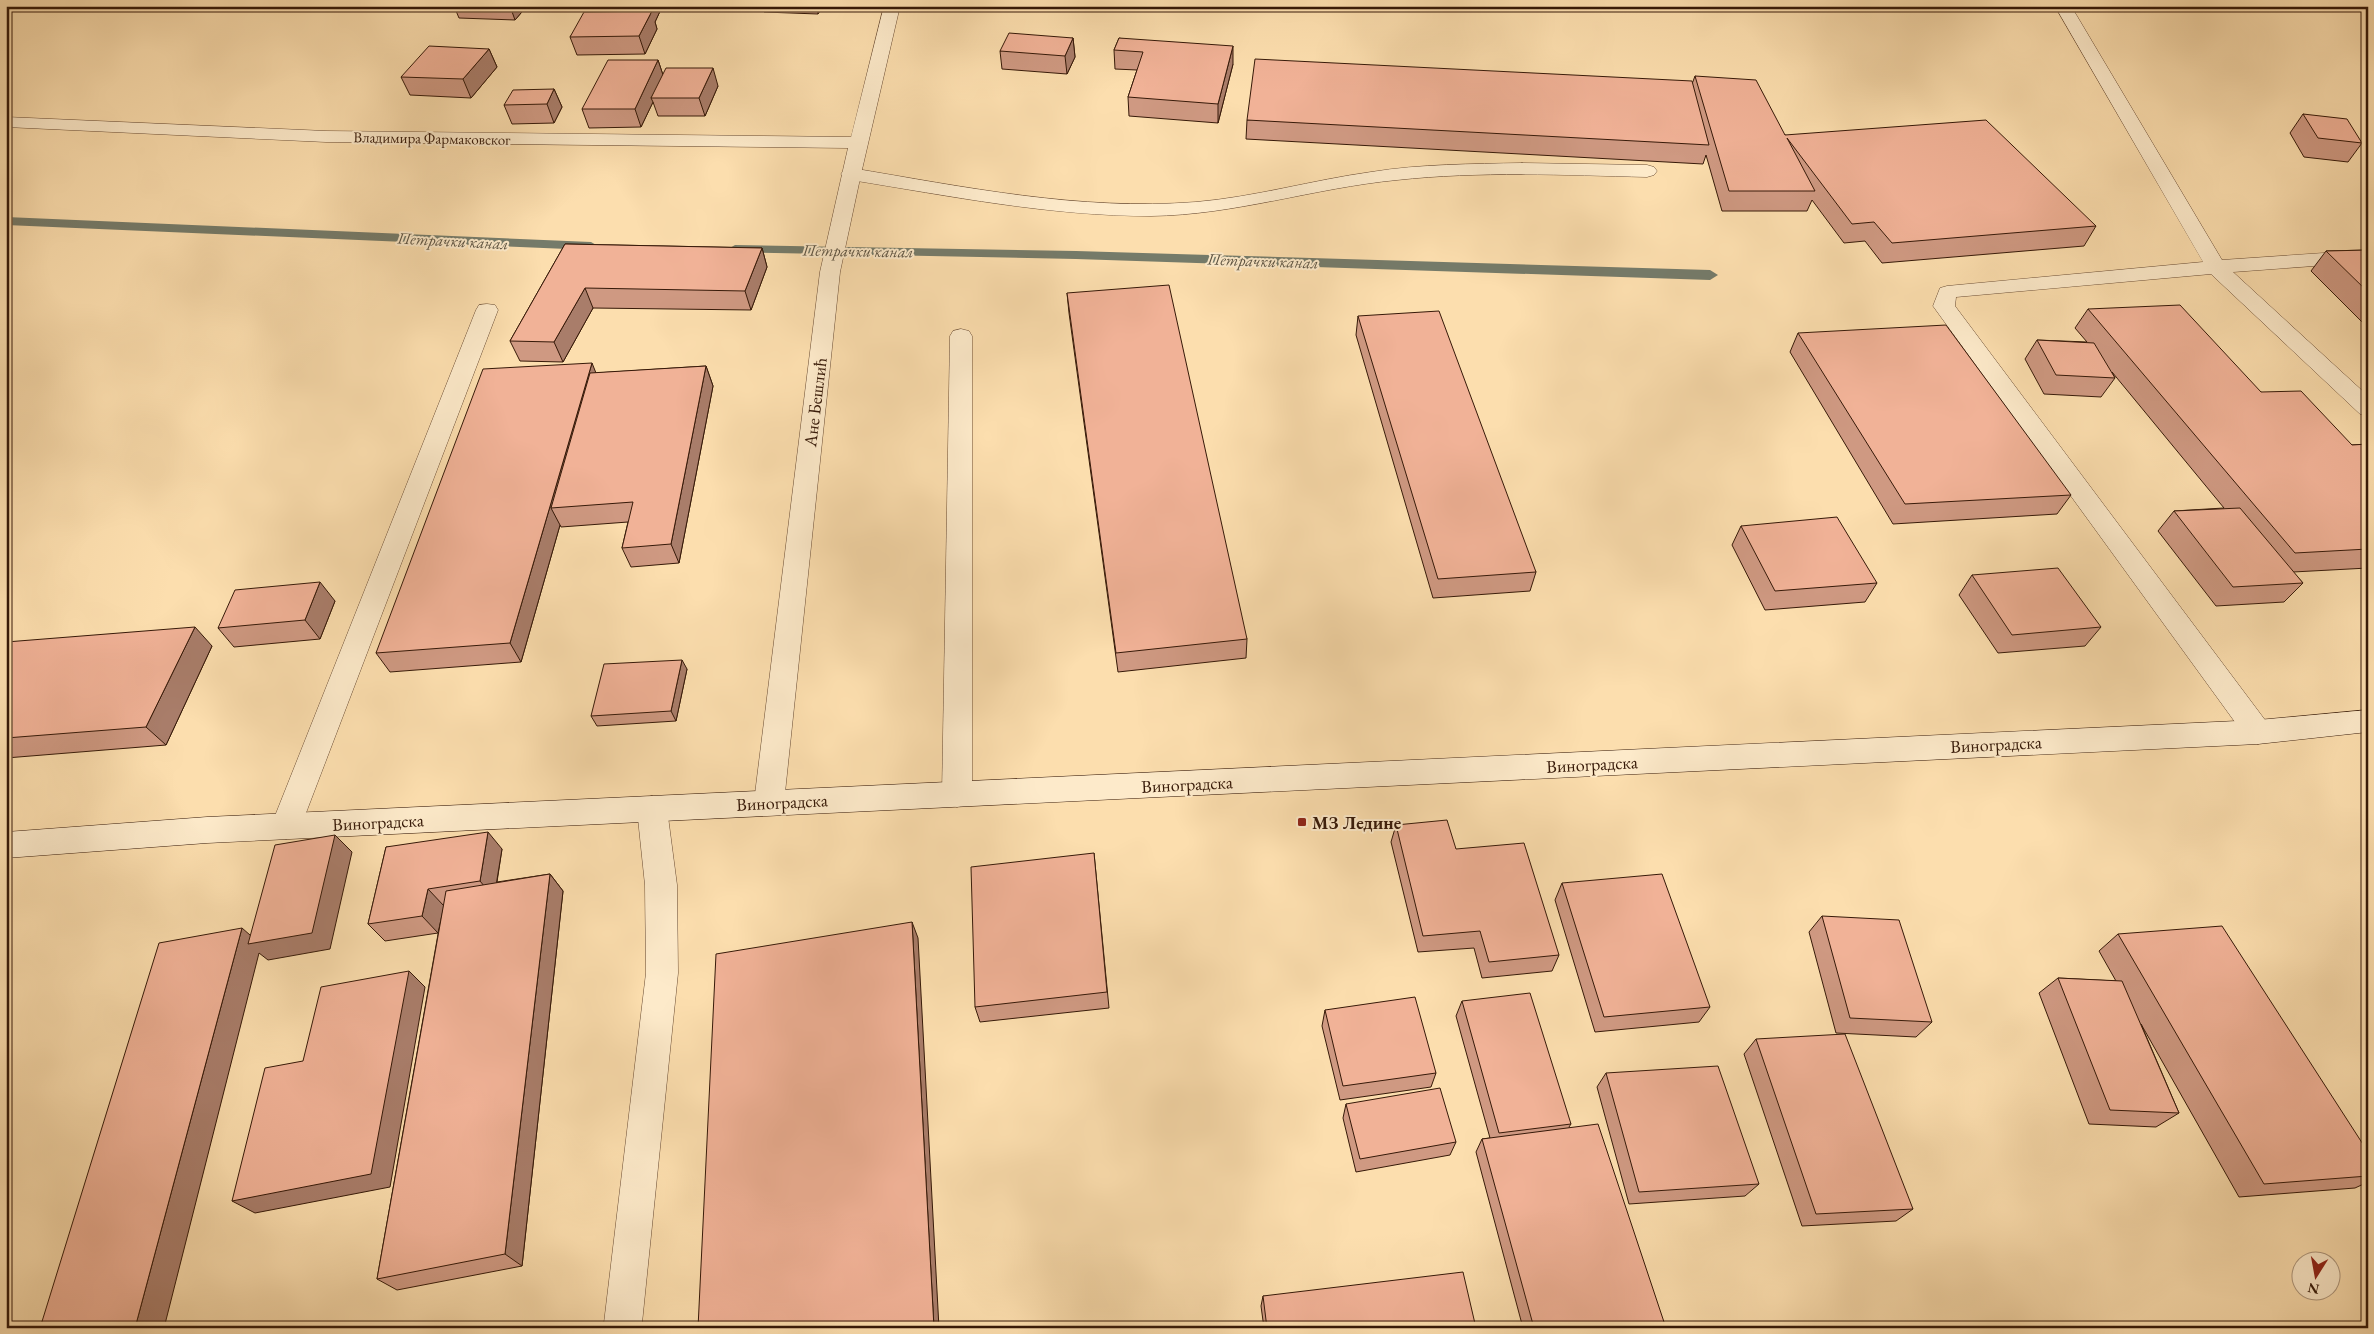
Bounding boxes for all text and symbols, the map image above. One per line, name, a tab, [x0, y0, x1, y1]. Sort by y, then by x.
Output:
street label: Владимира Фармаковског	[353, 127, 511, 149]
water label: Петрачки канал	[396, 228, 509, 254]
water label: Петрачки канал	[801, 240, 914, 262]
water label: Петрачки канал	[1206, 249, 1319, 273]
street label: Ане Бешлић	[798, 356, 832, 449]
street label: Виноградска	[1950, 730, 2043, 758]
street label: Виноградска	[1546, 750, 1639, 778]
street label: Виноградска	[1141, 770, 1234, 798]
street label: Виноградска	[736, 788, 829, 816]
street label: Виноградска	[332, 808, 425, 836]
place label: МЗ Ледине	[1312, 811, 1402, 834]
marker: МЗ Ледине	[1296, 816, 1308, 828]
north arrow	[2292, 1252, 2342, 1302]
text: N	[2306, 1279, 2321, 1299]

